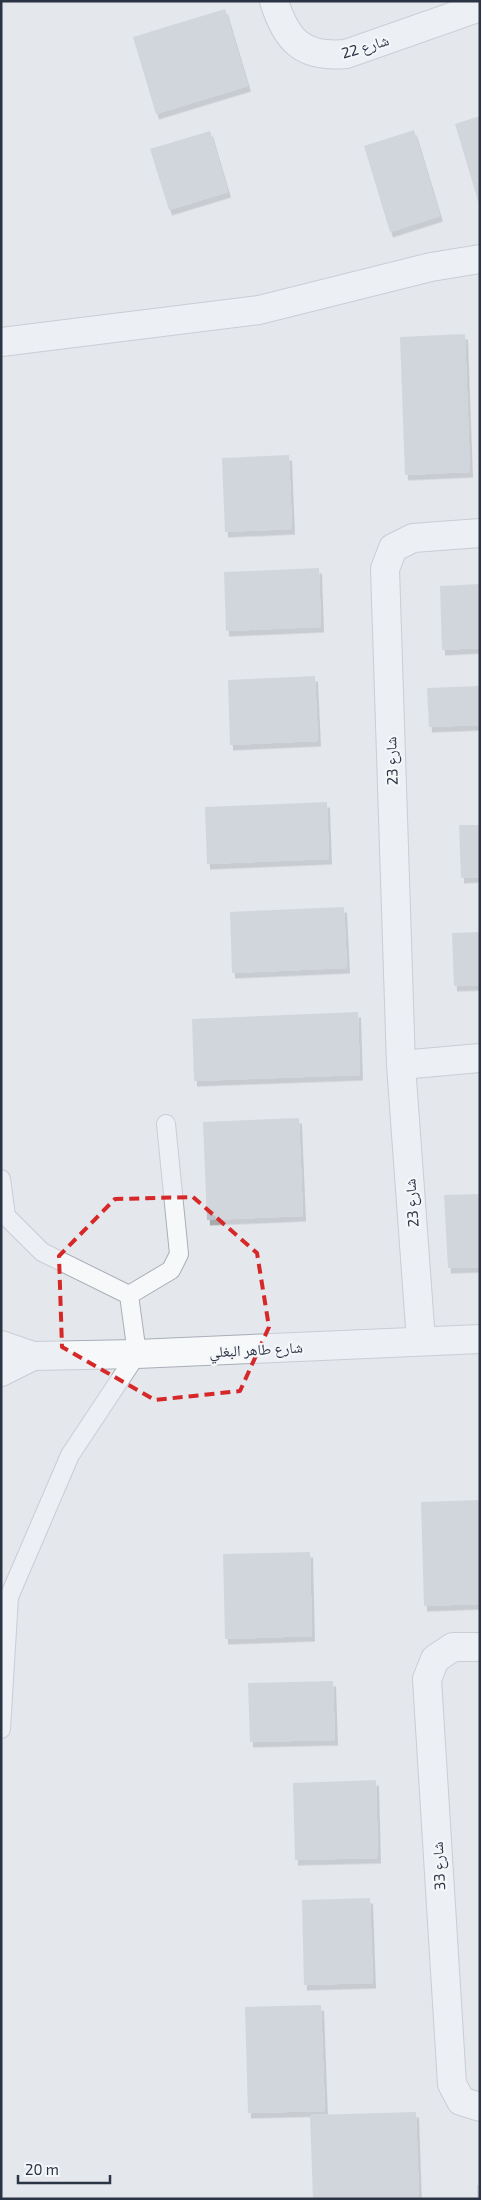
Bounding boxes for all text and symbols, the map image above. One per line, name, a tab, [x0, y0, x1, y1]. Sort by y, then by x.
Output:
street label: شارع 22	[339, 30, 392, 64]
street label: شارع 23	[381, 736, 403, 786]
street label: شارع 23	[400, 1178, 424, 1228]
street label: شارع طاهر البغلي	[209, 1338, 304, 1364]
street label: شارع 33	[428, 1841, 450, 1891]
scale bar	[18, 2152, 110, 2184]
text: 20 m	[25, 2160, 59, 2178]

